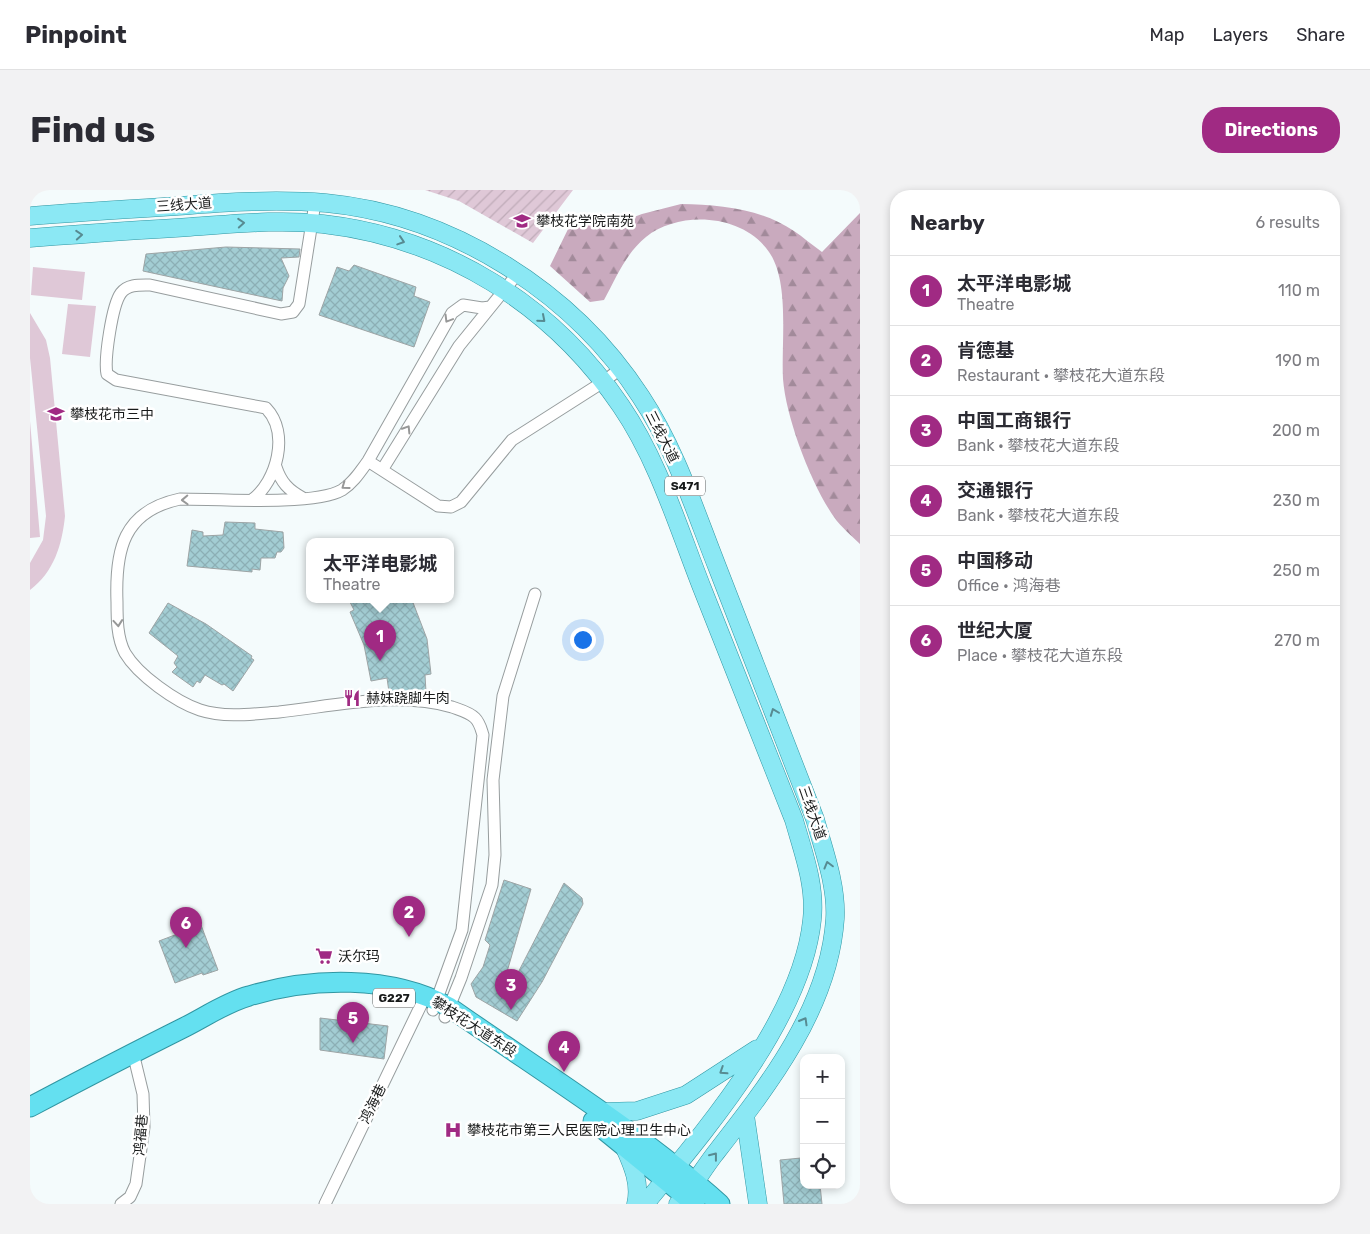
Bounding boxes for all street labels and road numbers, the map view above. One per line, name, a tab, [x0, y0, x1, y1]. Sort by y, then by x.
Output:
street label: 三线大道	[155, 195, 213, 215]
street label: 三线大道	[642, 408, 682, 466]
road number: S471	[665, 476, 705, 496]
street label: 三线大道	[795, 784, 829, 842]
road number: G227	[373, 988, 415, 1008]
street label: 攀枝花大道东段	[428, 993, 520, 1061]
street label: 鸿海巷	[356, 1081, 390, 1127]
street label: 鸿福巷	[131, 1113, 151, 1157]

